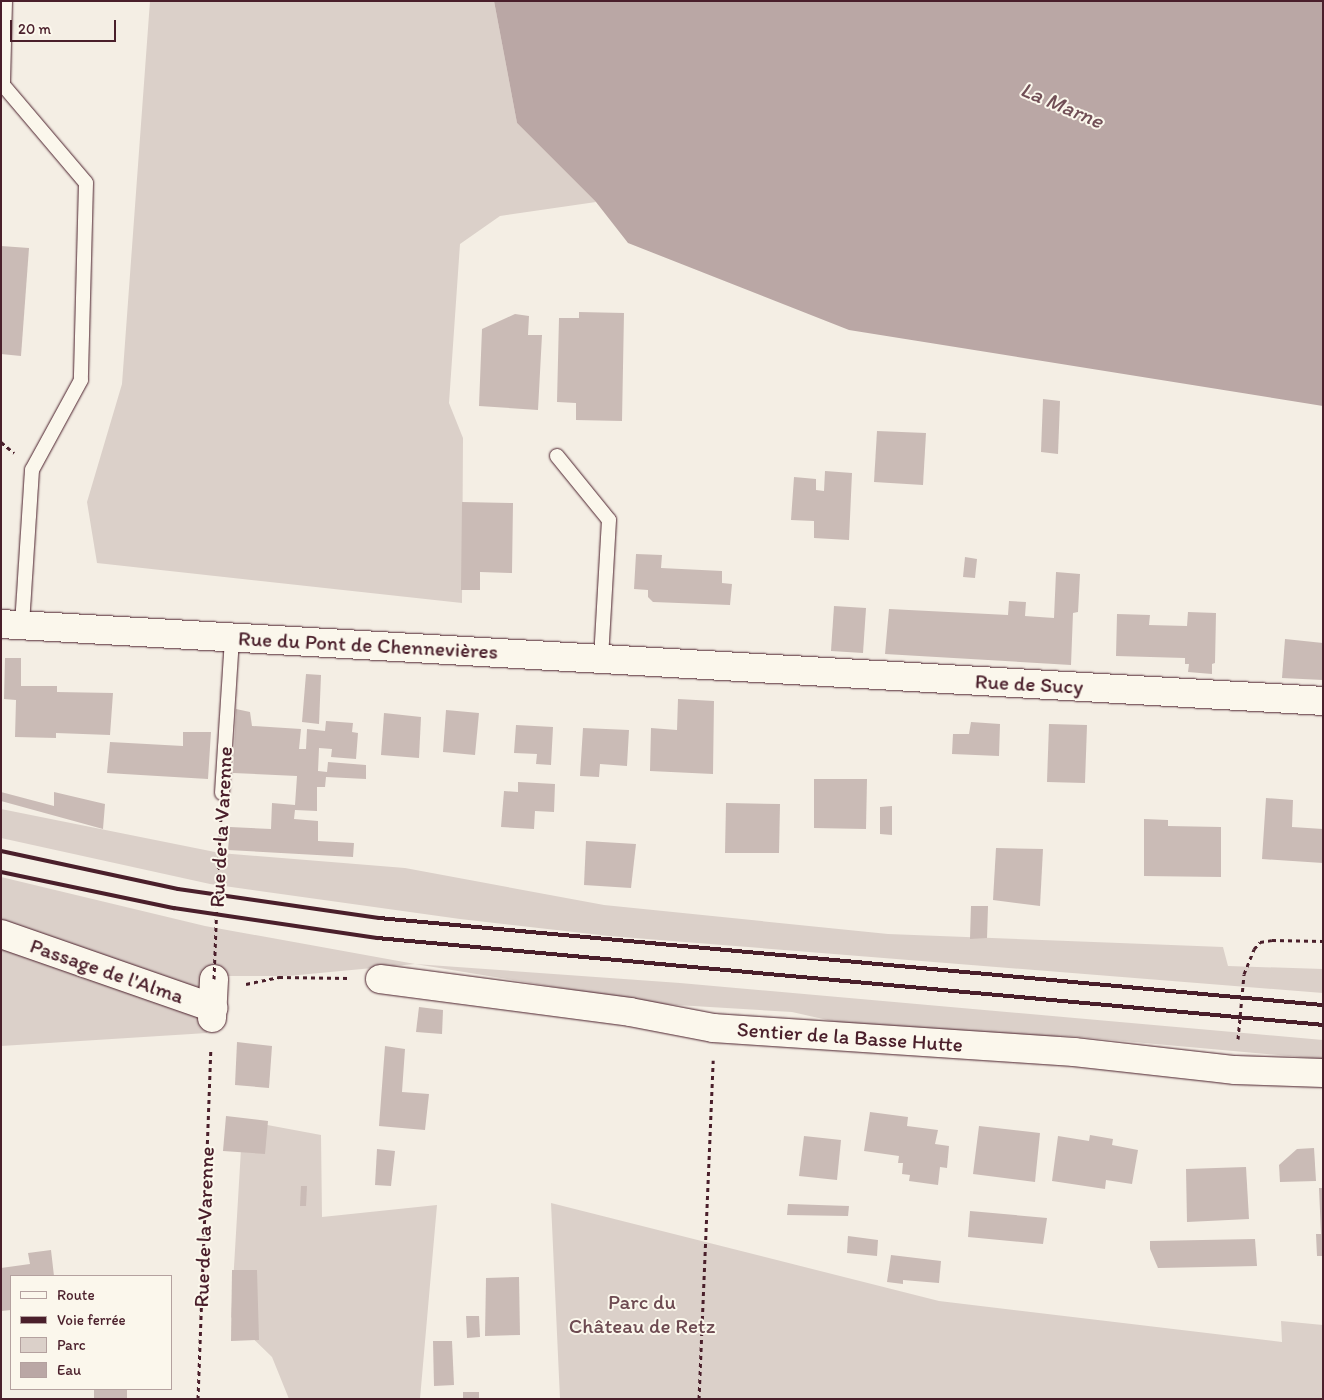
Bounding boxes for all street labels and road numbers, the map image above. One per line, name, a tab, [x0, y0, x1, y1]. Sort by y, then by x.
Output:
street label: Rue du Pont de Chennevières	[237, 626, 499, 664]
street label: Rue de Sucy	[974, 669, 1084, 699]
street label: Rue de la Varenne	[204, 746, 238, 908]
street label: Passage de l'Alma	[27, 933, 187, 1009]
street label: Sentier de la Basse Hutte	[736, 1017, 964, 1057]
street label: Rue de la Varenne	[189, 1146, 219, 1308]

